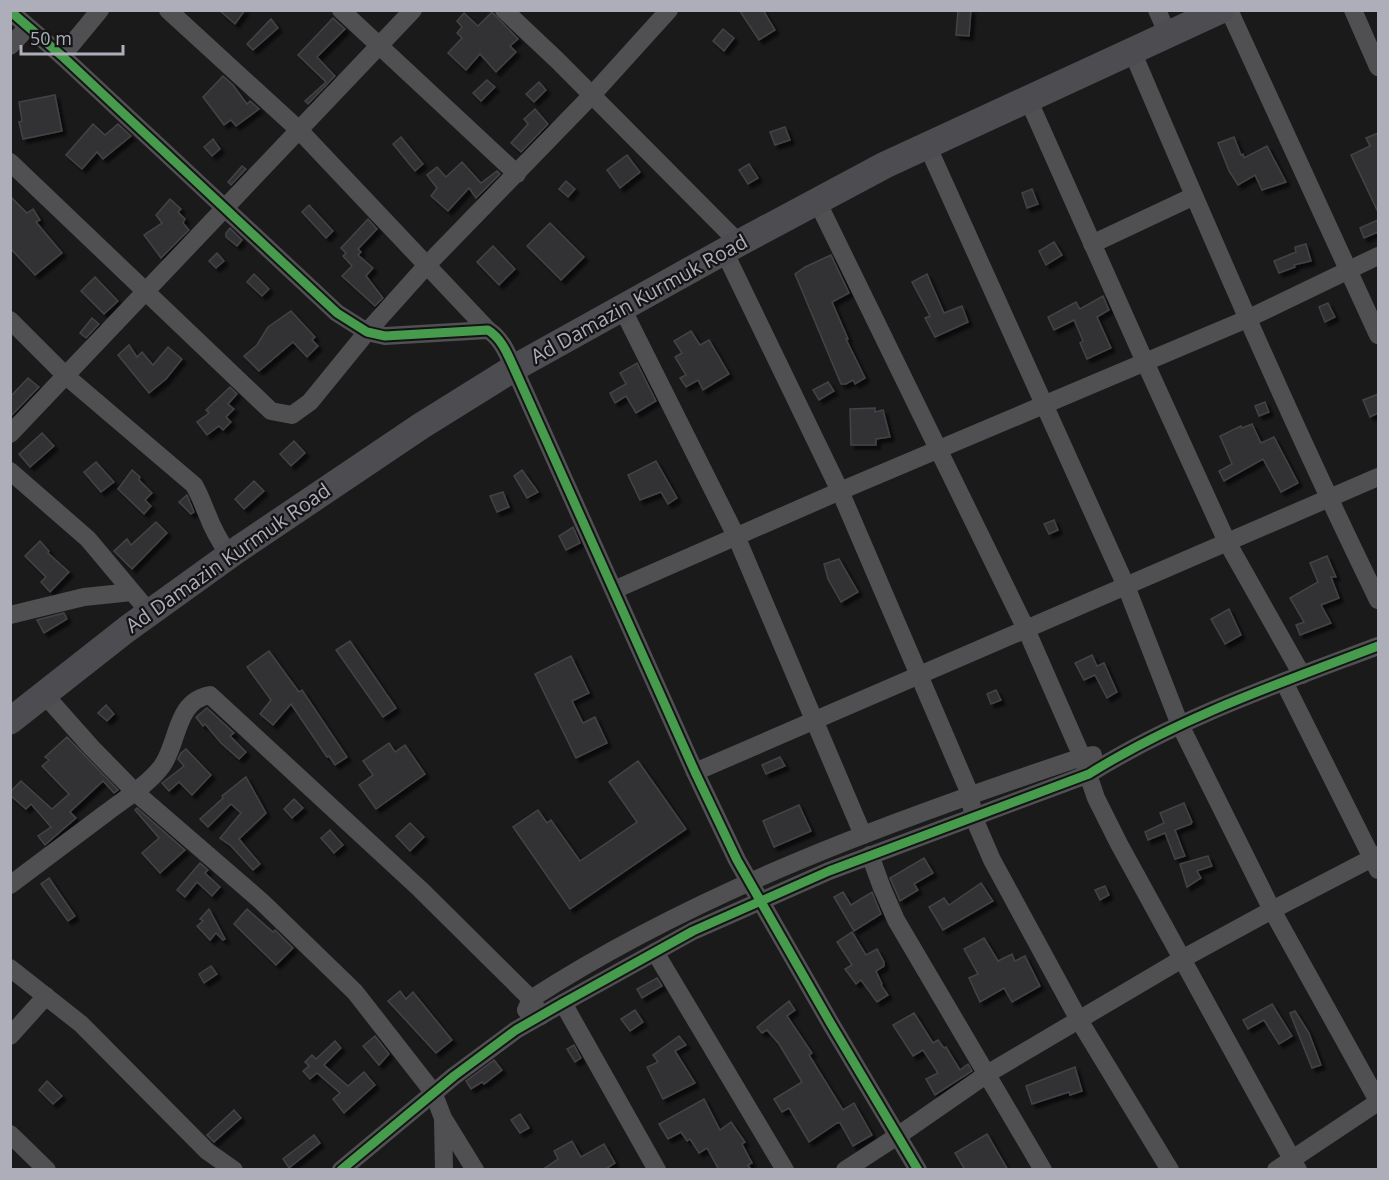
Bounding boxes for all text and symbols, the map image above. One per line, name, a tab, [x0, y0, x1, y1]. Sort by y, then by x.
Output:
scale bar	[21, 18, 123, 56]
text: 50 m	[30, 26, 72, 50]
street label: Ad Damazin Kurmuk Road	[525, 228, 752, 370]
street label: Ad Damazin Kurmuk Road	[120, 477, 335, 639]

